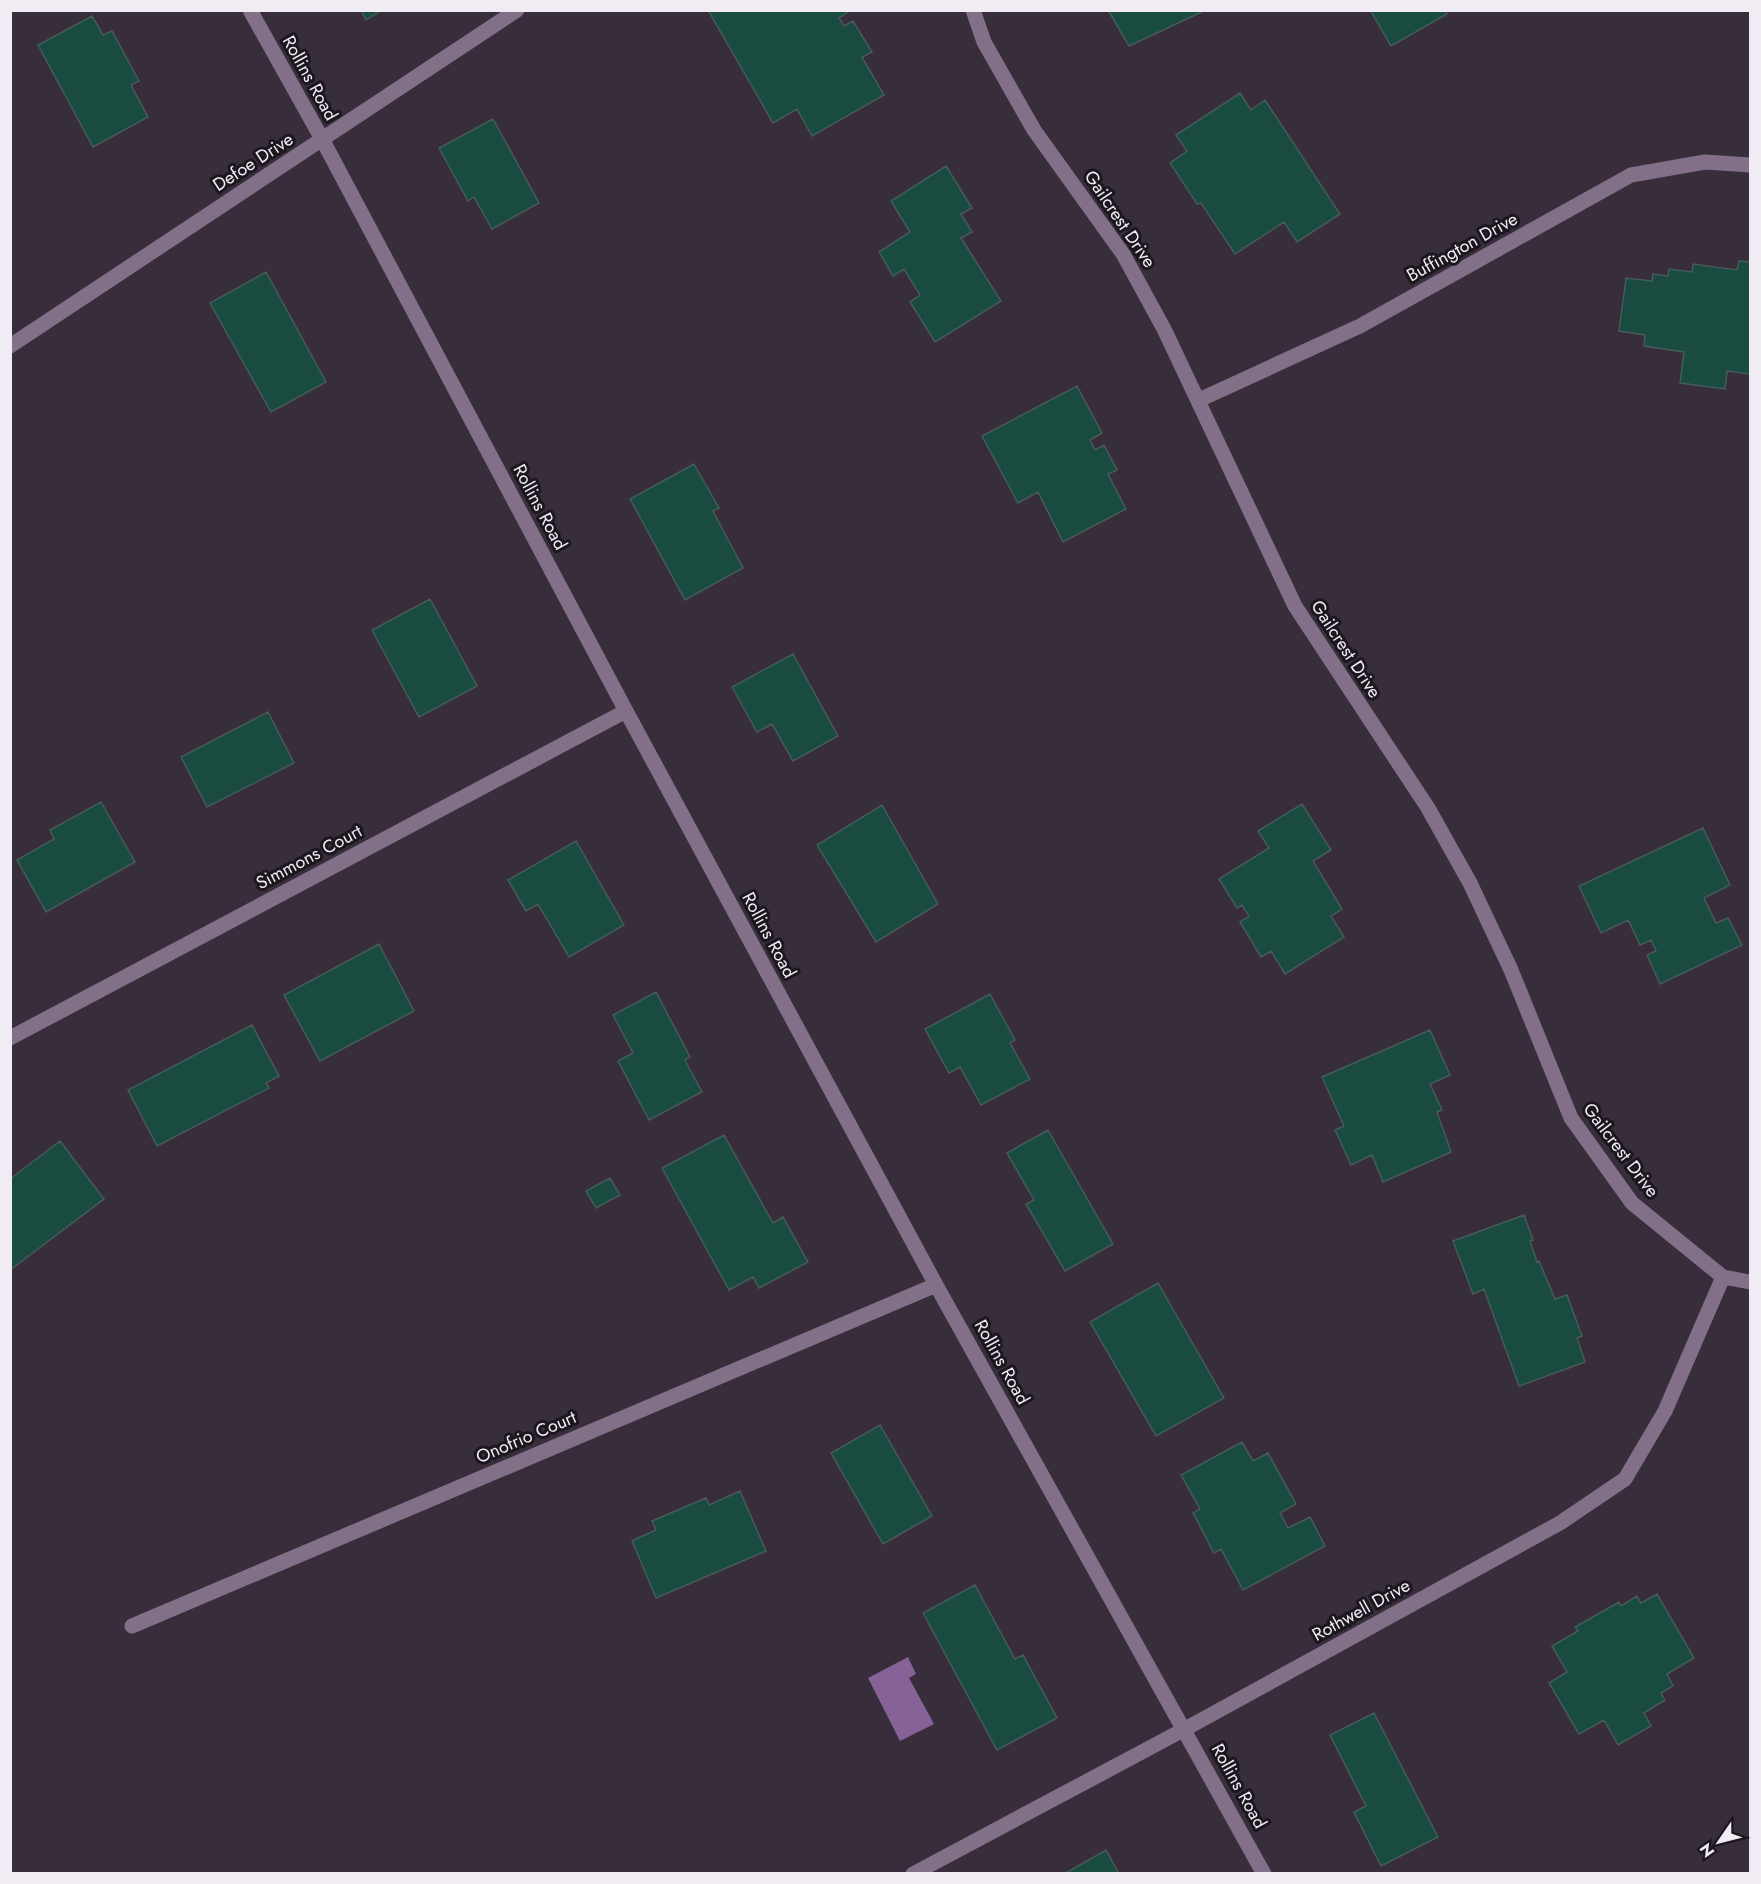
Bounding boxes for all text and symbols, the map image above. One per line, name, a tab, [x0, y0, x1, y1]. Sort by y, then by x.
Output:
street label: Rollins Road	[276, 31, 344, 125]
street label: Defoe Drive	[208, 126, 298, 198]
street label: Gailcrest Drive	[1078, 165, 1162, 273]
street label: Buffington Drive	[1402, 206, 1522, 288]
street label: Rollins Road	[507, 459, 573, 555]
street label: Gailcrest Drive	[1305, 595, 1387, 703]
street label: Simmons Court	[251, 818, 367, 896]
street label: Rollins Road	[736, 887, 802, 983]
street label: Gailcrest Drive	[1577, 1097, 1665, 1203]
street label: Rollins Road	[968, 1315, 1036, 1409]
street label: Onofrio Court	[472, 1404, 581, 1470]
street label: Rothwell Drive	[1307, 1572, 1415, 1648]
street label: Rollins Road	[1205, 1739, 1273, 1833]
north arrow	[1689, 1812, 1749, 1872]
text: N	[1694, 1839, 1720, 1862]

